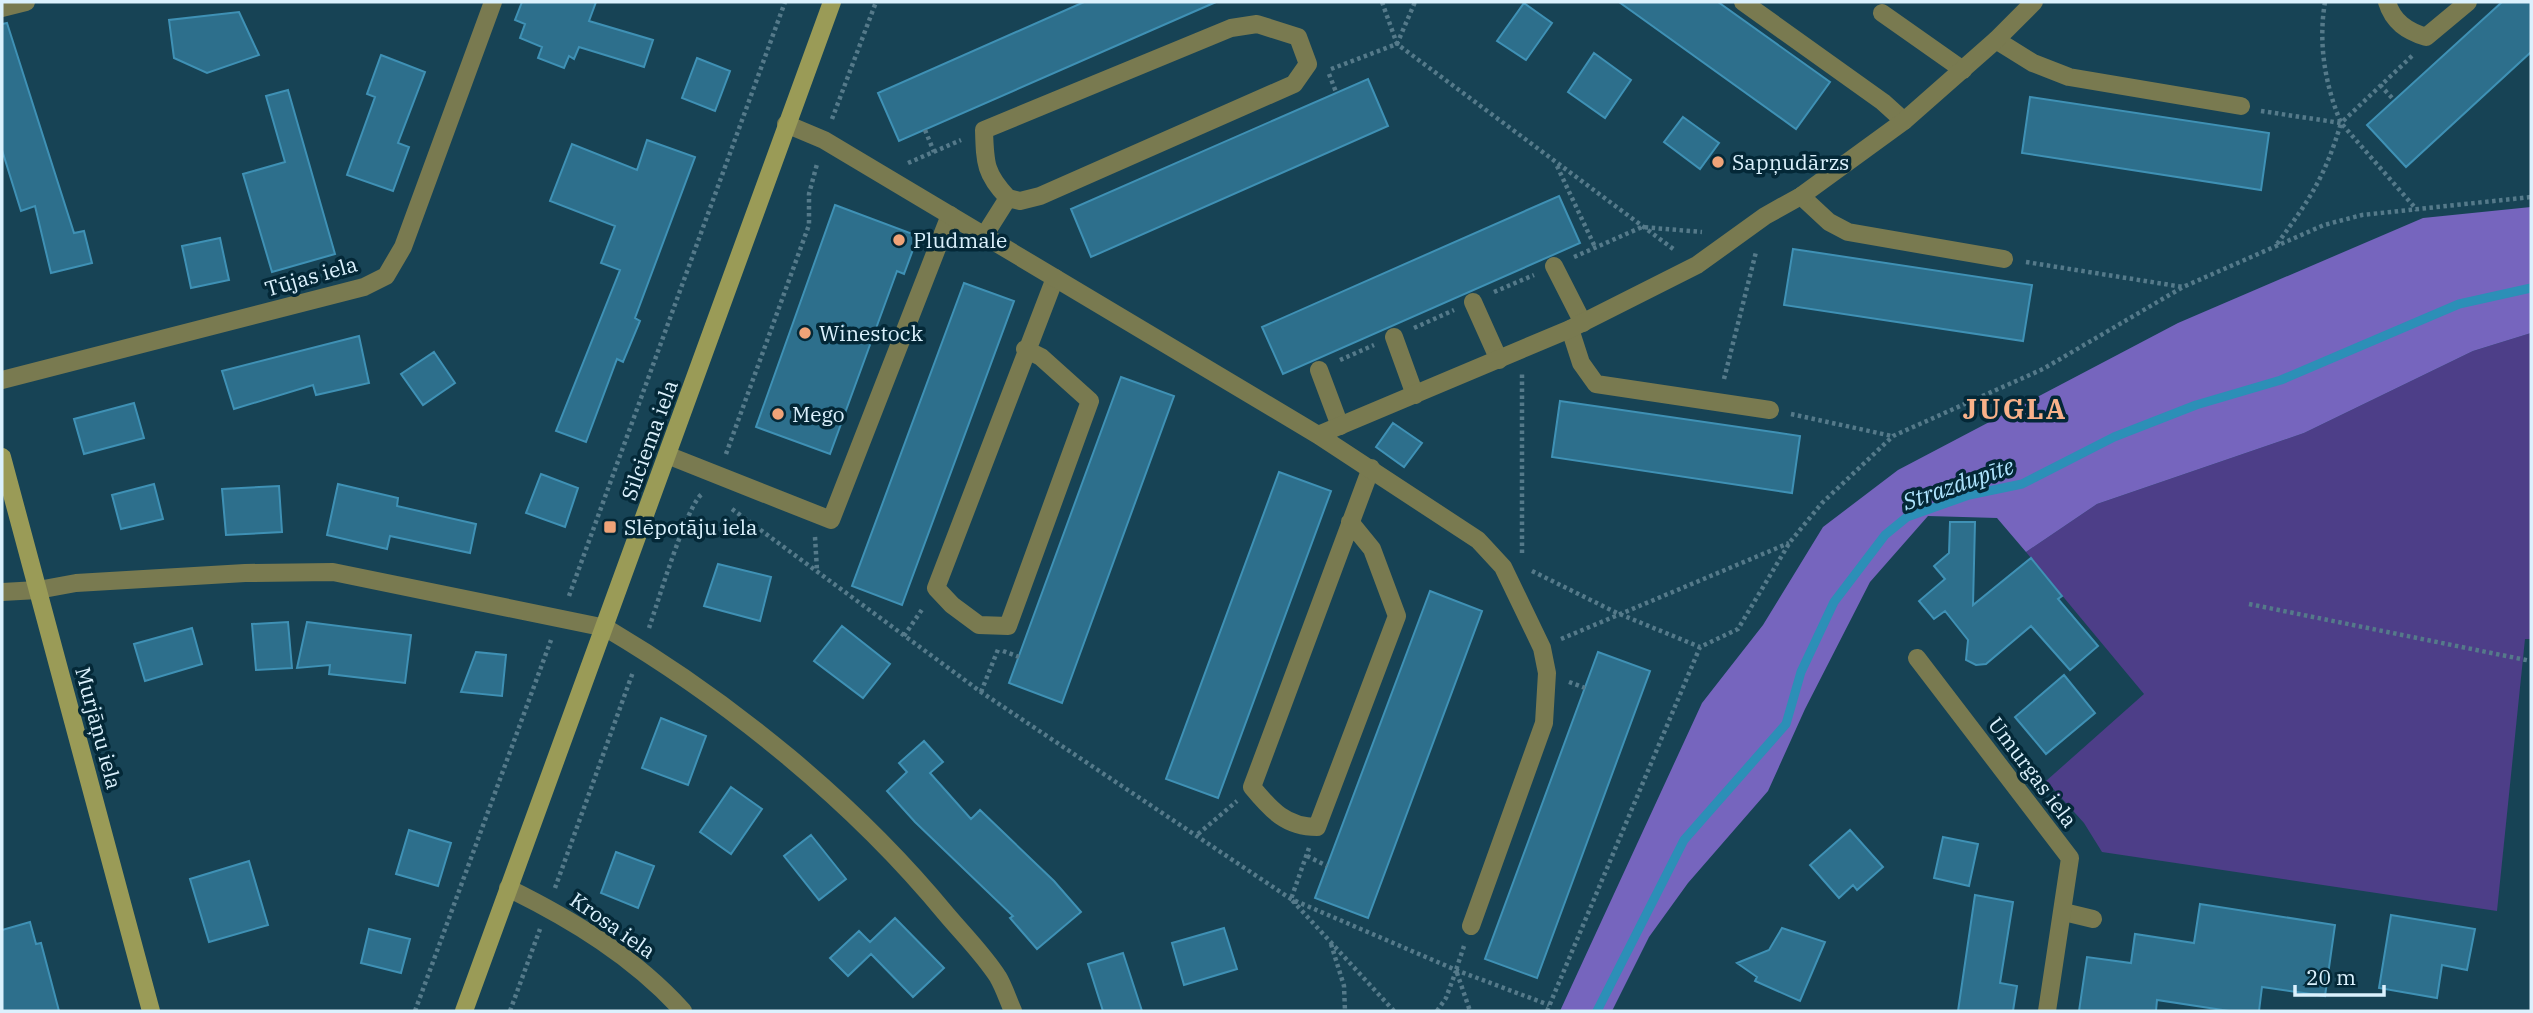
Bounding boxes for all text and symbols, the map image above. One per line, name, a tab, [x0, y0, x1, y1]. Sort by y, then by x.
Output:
place label: Sapņudārzs	[1732, 148, 1849, 176]
marker: Sapņudārzs	[1710, 154, 1726, 170]
place label: Pludmale	[913, 226, 1007, 254]
marker: Pludmale	[891, 232, 907, 248]
street label: Tūjas iela	[262, 249, 360, 303]
place label: Winestock	[819, 319, 924, 347]
marker: Winestock	[797, 325, 813, 341]
street label: Silciema iela	[614, 376, 684, 504]
district label: JUGLA	[1963, 390, 2067, 427]
place label: Mego	[792, 400, 845, 428]
marker: Mego	[770, 406, 786, 422]
water label: Strazdupīte	[1897, 450, 2018, 516]
place label: Slēpotāju iela	[624, 513, 758, 541]
marker: Slēpotāju iela	[602, 519, 618, 535]
street label: Murjāņu iela	[69, 664, 129, 792]
street label: Umurgas iela	[1982, 711, 2084, 833]
street label: Krosa iela	[565, 885, 661, 965]
scale bar	[2295, 954, 2384, 998]
text: 20 m	[2306, 963, 2356, 991]

